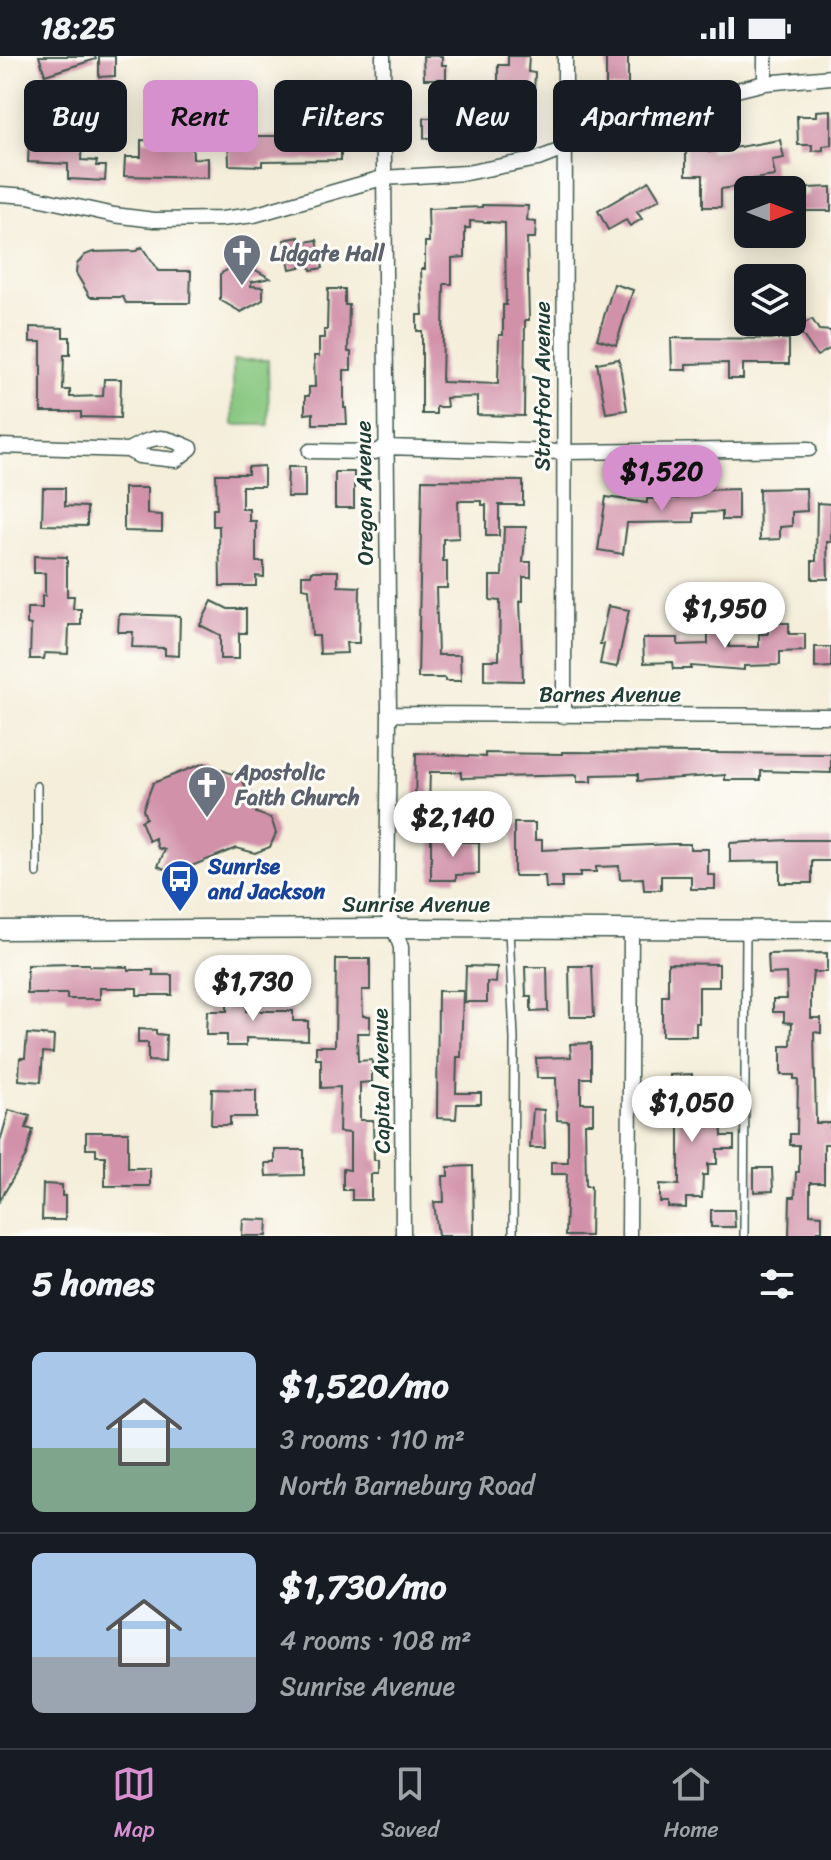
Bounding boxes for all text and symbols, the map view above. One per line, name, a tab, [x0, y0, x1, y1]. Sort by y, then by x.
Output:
text: 18:25	[40, 1, 116, 55]
chip: Buy	[24, 80, 127, 152]
chip: Rent	[143, 80, 258, 152]
chip: Filters	[274, 80, 412, 152]
chip: New	[428, 80, 537, 152]
chip: Apartment	[553, 80, 741, 152]
north arrow	[734, 176, 806, 248]
map controls	[734, 176, 806, 336]
church icon: Lidgate Hall	[221, 232, 263, 287]
place label: Lidgate Hall	[270, 234, 386, 273]
button: layers	[734, 264, 806, 336]
street label: Stratford Avenue	[523, 301, 562, 471]
street label: Oregon Avenue	[343, 420, 385, 566]
pin: $1,520	[597, 445, 727, 513]
text: $1,520	[621, 448, 703, 494]
pin: $1,950	[660, 582, 790, 650]
text: $1,950	[683, 585, 767, 631]
street label: Barnes Avenue	[539, 675, 681, 714]
place label: Apostolic Faith Church	[234, 753, 360, 817]
church icon: Apostolic Faith Church	[186, 764, 228, 819]
pin: $2,140	[388, 791, 518, 859]
text: $2,140	[411, 794, 495, 840]
place label: Sunrise and Jackson	[207, 847, 325, 911]
bus stop icon: Sunrise and Jackson	[159, 858, 201, 913]
street label: Sunrise Avenue	[342, 885, 490, 924]
pin: $1,730	[188, 955, 318, 1023]
text: $1,730	[212, 958, 294, 1004]
street label: Capital Avenue	[360, 1008, 402, 1154]
pin: $1,050	[627, 1076, 757, 1144]
text: $1,050	[650, 1079, 734, 1125]
text: 5 homes	[32, 1254, 154, 1314]
icon: filters	[755, 1262, 799, 1306]
text: $1,520/mo	[280, 1356, 449, 1416]
icon: home	[96, 1384, 192, 1480]
text: 3 rooms · 110 m²	[280, 1416, 465, 1462]
text: North Barneburg Road	[280, 1462, 535, 1508]
text: $1,730/mo	[280, 1557, 446, 1617]
icon: home	[96, 1585, 192, 1681]
text: 4 rooms · 108 m²	[280, 1617, 471, 1663]
text: Sunrise Avenue	[280, 1663, 455, 1709]
tab: Map	[112, 1762, 156, 1849]
tab: Saved	[381, 1762, 439, 1849]
tab: Home	[664, 1762, 719, 1849]

